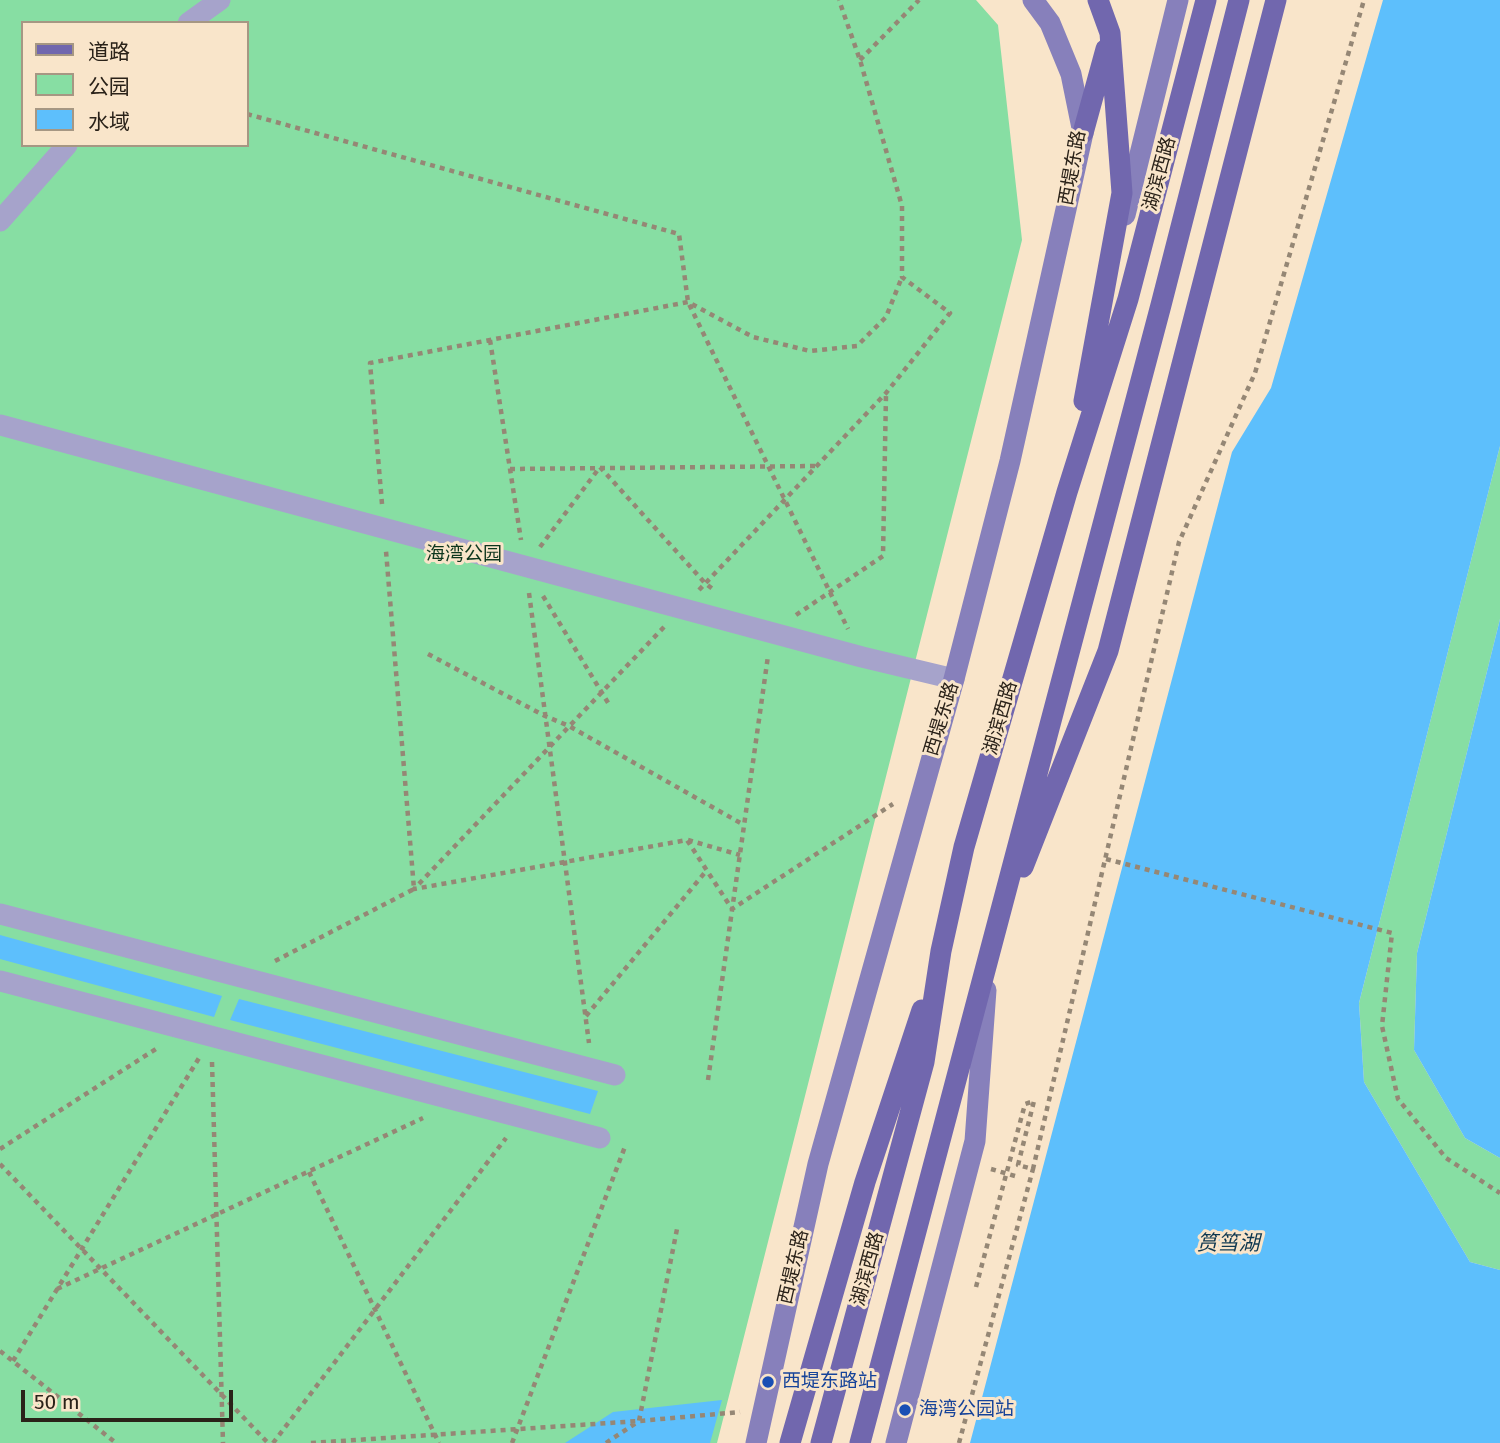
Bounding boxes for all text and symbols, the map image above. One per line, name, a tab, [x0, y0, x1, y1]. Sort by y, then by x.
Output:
legend	[21, 21, 248, 147]
text: 道路	[88, 39, 130, 65]
text: 公园	[88, 74, 130, 100]
text: 水域	[88, 109, 130, 135]
street label: 西堤东路	[1055, 129, 1091, 207]
street label: 湖滨西路	[1139, 134, 1181, 214]
park label: 海湾公园	[426, 544, 502, 566]
street label: 湖滨西路	[980, 678, 1022, 758]
street label: 西堤东路	[920, 679, 964, 759]
street label: 西堤东路	[774, 1227, 814, 1307]
street label: 湖滨西路	[847, 1229, 889, 1309]
water label: 筼筜湖	[1197, 1231, 1259, 1257]
place label: 西堤东路站	[782, 1371, 877, 1393]
marker: 西堤东路站	[760, 1374, 776, 1390]
scale bar	[24, 1376, 236, 1420]
text: 50 m	[34, 1389, 80, 1415]
place label: 海湾公园站	[919, 1399, 1014, 1421]
marker: 海湾公园站	[897, 1402, 913, 1418]

